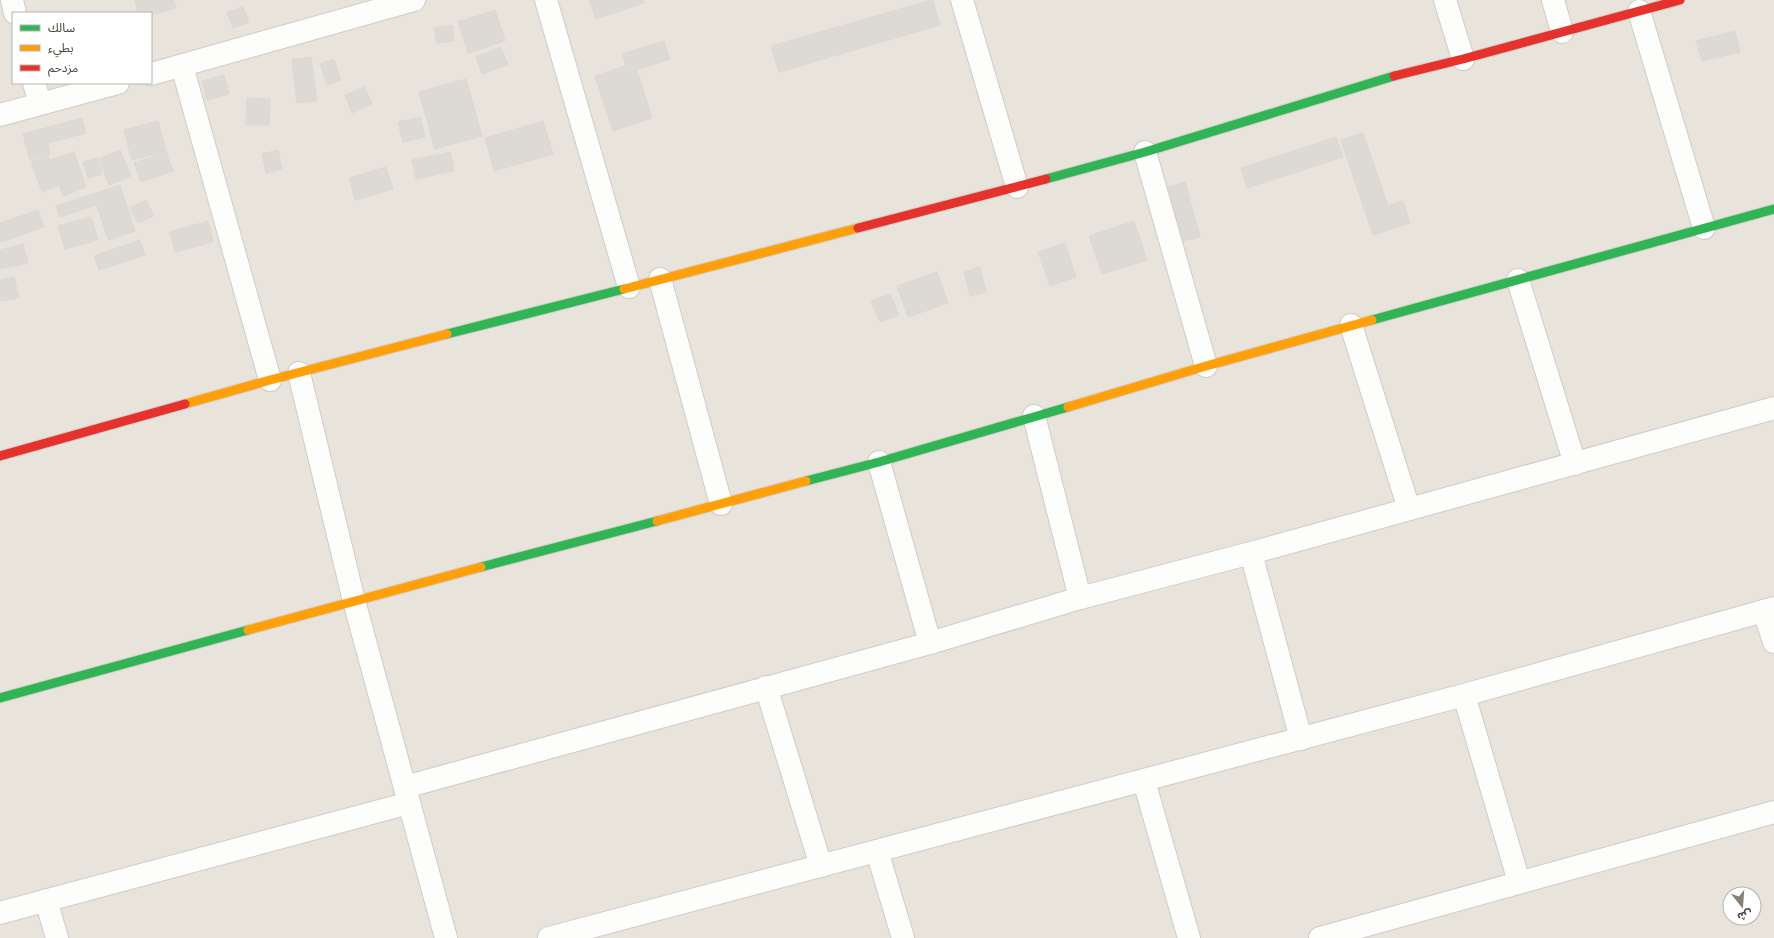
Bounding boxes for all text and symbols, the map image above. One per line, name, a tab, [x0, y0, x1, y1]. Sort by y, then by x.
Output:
legend	[12, 12, 152, 84]
text: سالك	[48, 20, 75, 35]
text: بطيء	[48, 40, 74, 58]
text: مزدحم	[48, 60, 78, 77]
north arrow	[1722, 886, 1762, 926]
text: ش	[1736, 907, 1754, 924]

